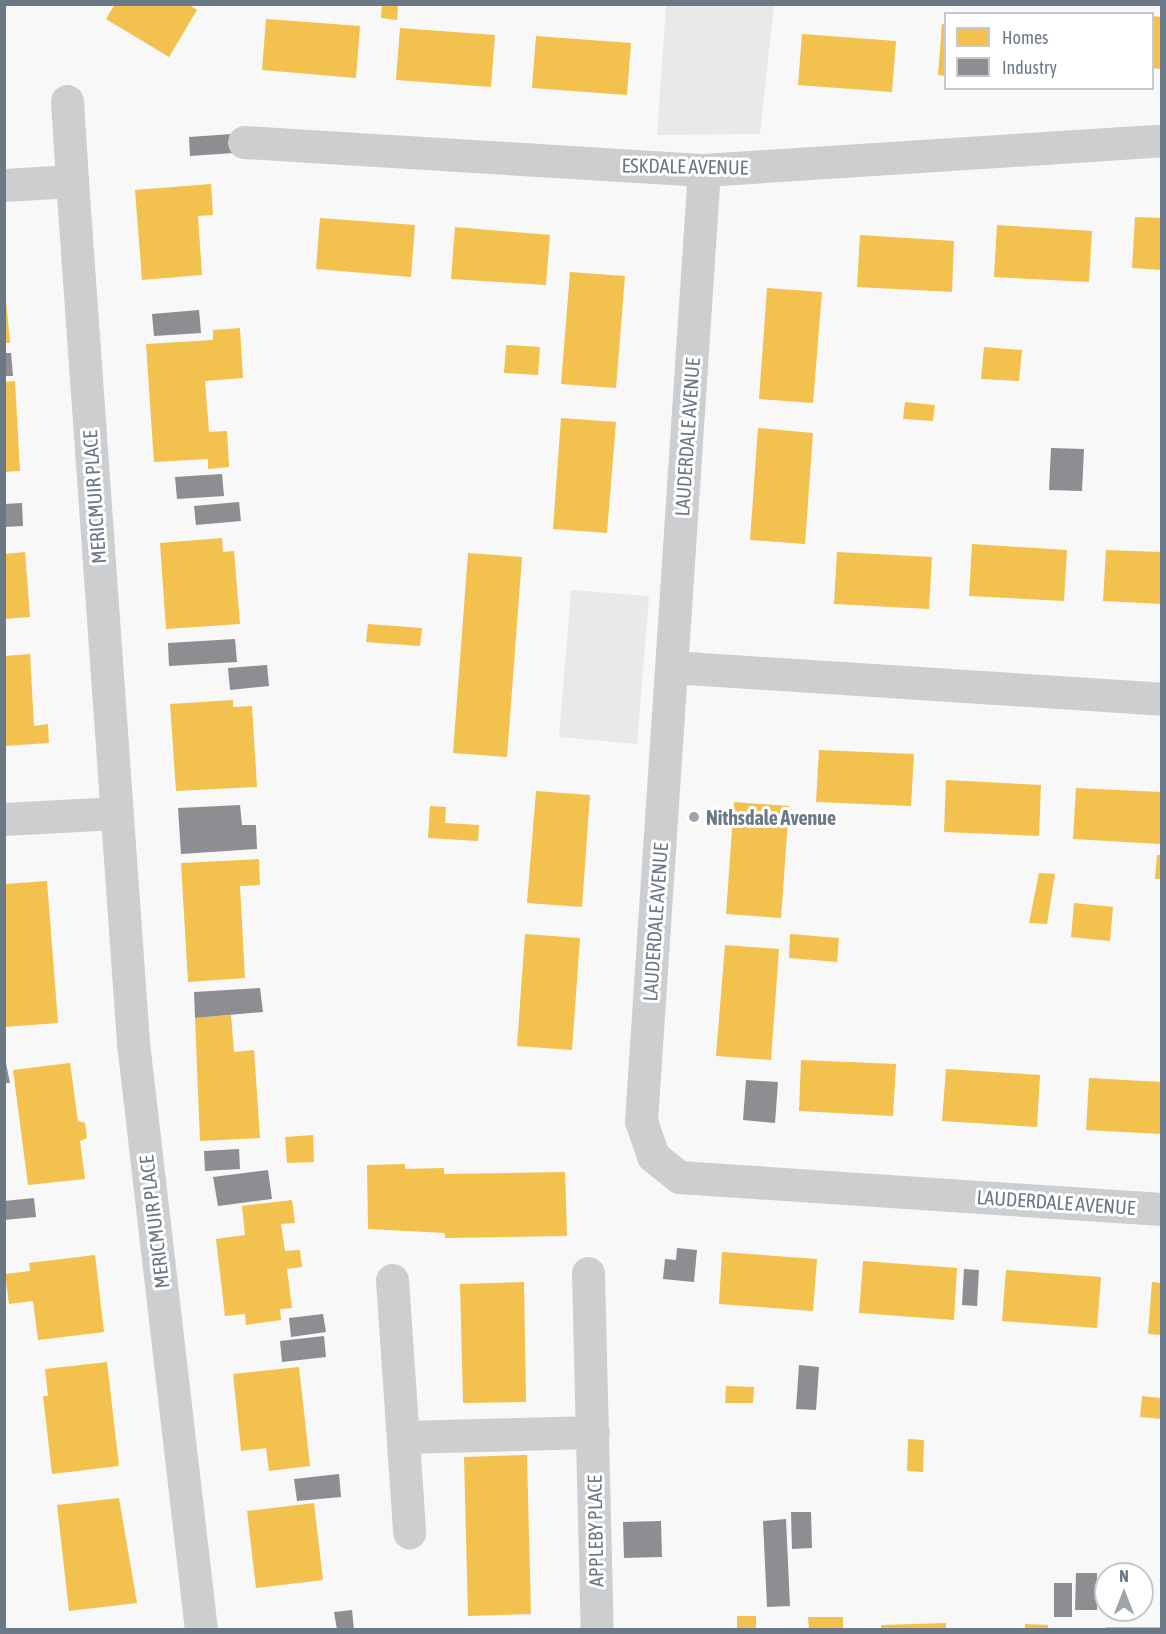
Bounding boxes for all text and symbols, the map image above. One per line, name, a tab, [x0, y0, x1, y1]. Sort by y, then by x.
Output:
legend	[944, 12, 1154, 90]
text: Homes	[1002, 27, 1048, 48]
text: Industry	[1002, 57, 1057, 78]
street label: ESKDALE AVENUE	[622, 153, 748, 179]
street label: LAUDERDALE AVENUE	[669, 357, 705, 517]
street label: MERICMUIR PLACE	[77, 429, 111, 565]
place label: Nithsdale Avenue	[706, 805, 836, 829]
marker: Nithsdale Avenue	[687, 810, 701, 824]
street label: LAUDERDALE AVENUE	[637, 842, 673, 1002]
street label: MERICMUIR PLACE	[134, 1154, 174, 1290]
street label: LAUDERDALE AVENUE	[976, 1184, 1136, 1220]
street label: APPLEBY PLACE	[582, 1475, 608, 1587]
north arrow	[1094, 1562, 1154, 1622]
text: N	[1119, 1567, 1129, 1585]

